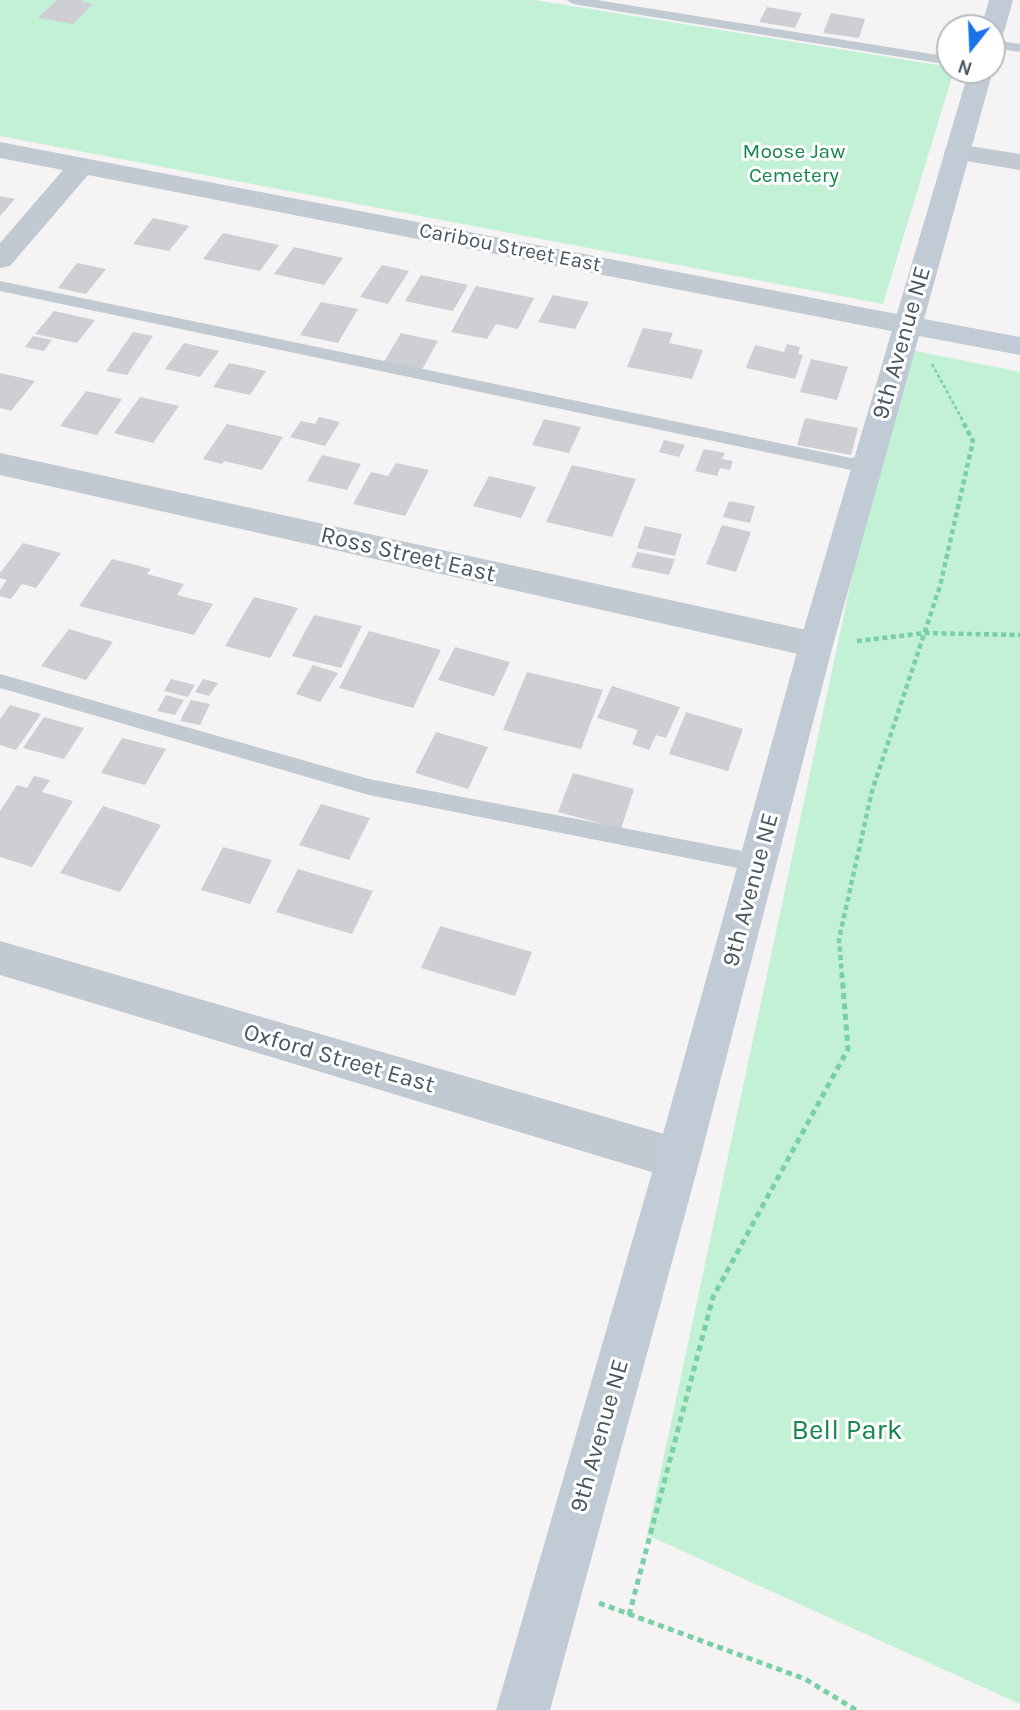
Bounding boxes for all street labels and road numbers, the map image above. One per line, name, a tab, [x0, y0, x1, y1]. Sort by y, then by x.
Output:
street label: Caribou Street East	[417, 218, 603, 278]
street label: 9th Avenue NE	[866, 263, 938, 423]
street label: Ross Street East	[318, 521, 498, 589]
street label: 9th Avenue NE	[717, 810, 785, 970]
street label: Oxford Street East	[240, 1018, 438, 1100]
street label: 9th Avenue NE	[564, 1356, 636, 1516]

